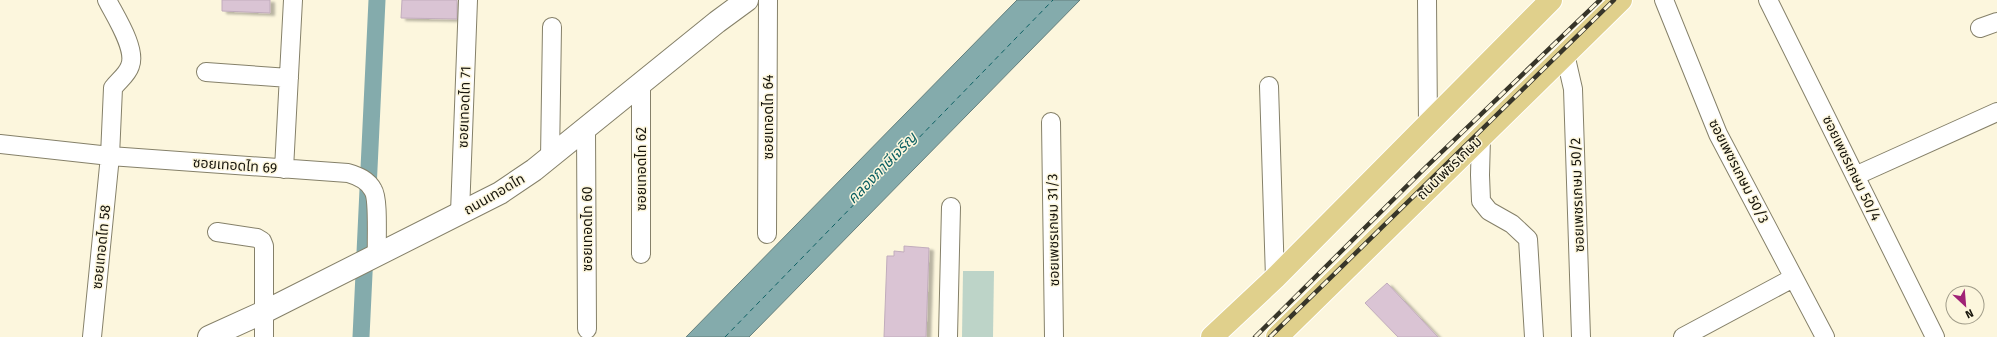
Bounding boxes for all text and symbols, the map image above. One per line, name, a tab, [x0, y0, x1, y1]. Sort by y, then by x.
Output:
street label: ซอยเทอดไท 71	[455, 66, 474, 148]
street label: ซอยเทอดไท 64	[760, 74, 777, 159]
street label: ซอยเพชรเกษม 50/4	[1819, 113, 1885, 224]
street label: ซอยเพชรเกษม 50/3	[1705, 116, 1772, 226]
street label: ซอยเทอดไท 62	[633, 127, 650, 211]
water label: คลองภาษีเจริญ	[844, 128, 921, 207]
street label: ถนนเพชรเกษม	[1413, 133, 1485, 204]
street label: ซอยเพชรเกษม 50/2	[1567, 137, 1588, 253]
street label: ซอยเทอดไท 69	[192, 154, 278, 177]
street label: ถนนเทอดไท	[461, 170, 528, 219]
street label: ซอยเพชรเกษม 31/3	[1044, 174, 1063, 286]
street label: ซอยเทอดไท 60	[579, 186, 596, 272]
street label: ซอยเทอดไท 58	[89, 204, 114, 290]
north arrow	[1945, 285, 1985, 325]
text: N	[1963, 306, 1975, 321]

